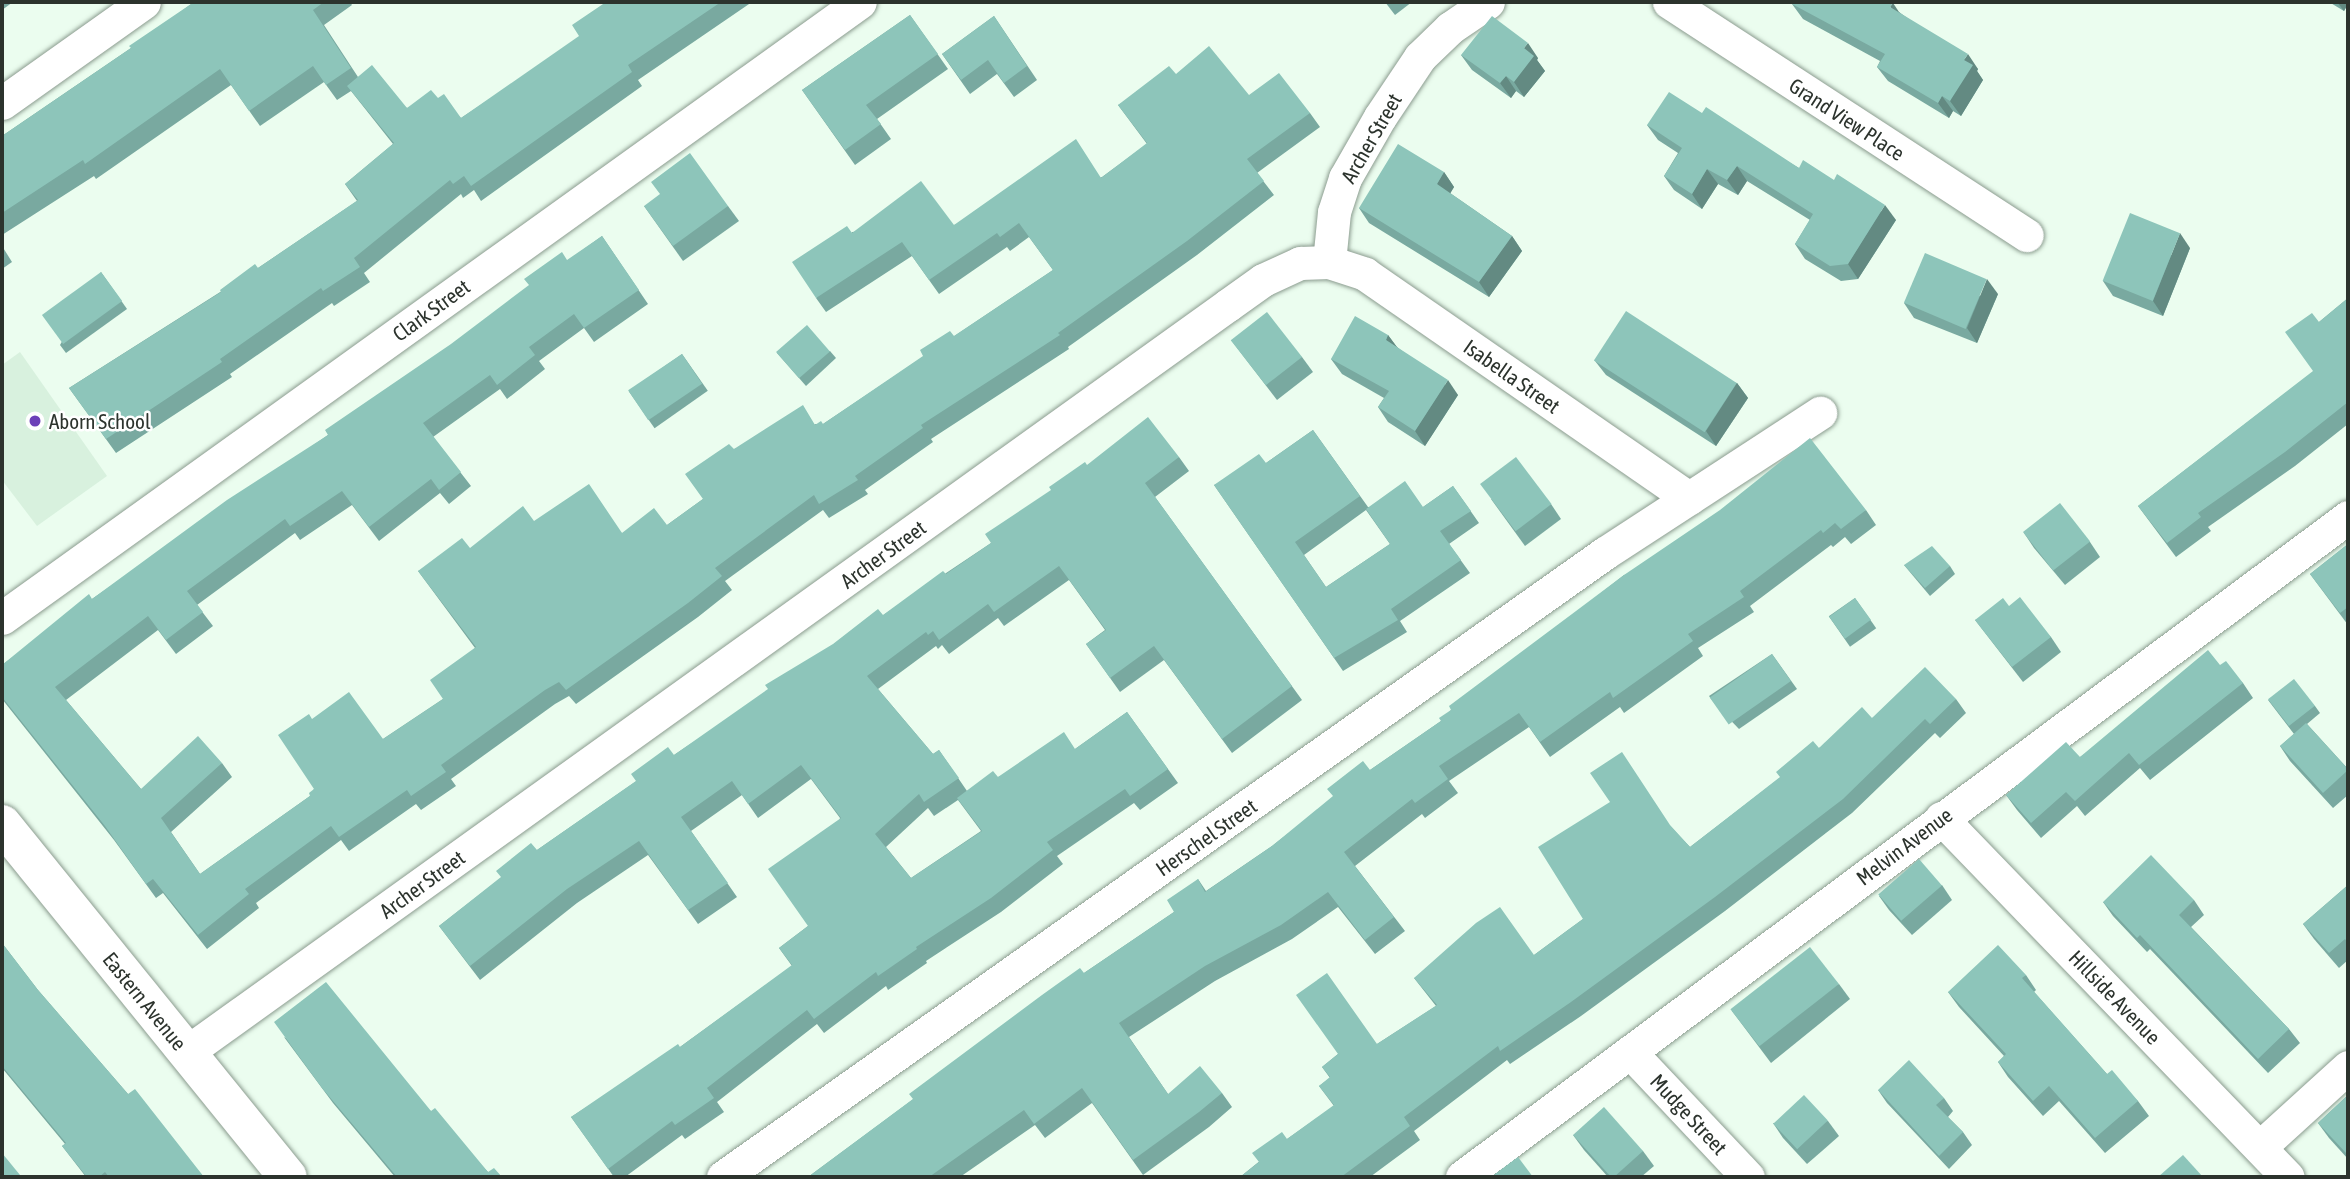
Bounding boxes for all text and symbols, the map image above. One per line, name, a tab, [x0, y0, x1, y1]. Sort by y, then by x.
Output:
street label: Grand View Place	[1785, 72, 1909, 166]
street label: Archer Street	[1335, 89, 1407, 187]
street label: Clark Street	[388, 274, 474, 346]
street label: Isabella Street	[1459, 334, 1565, 418]
place label: Aborn School	[49, 408, 150, 434]
marker: Aborn School	[27, 413, 43, 429]
street label: Archer Street	[835, 515, 931, 593]
street label: Herschel Street	[1151, 793, 1261, 881]
street label: Melvin Avenue	[1851, 802, 1957, 890]
street label: Archer Street	[374, 845, 470, 923]
street label: Hillside Avenue	[2064, 945, 2166, 1049]
street label: Eastern Avenue	[98, 947, 192, 1055]
street label: Mudge Street	[1645, 1068, 1733, 1160]

